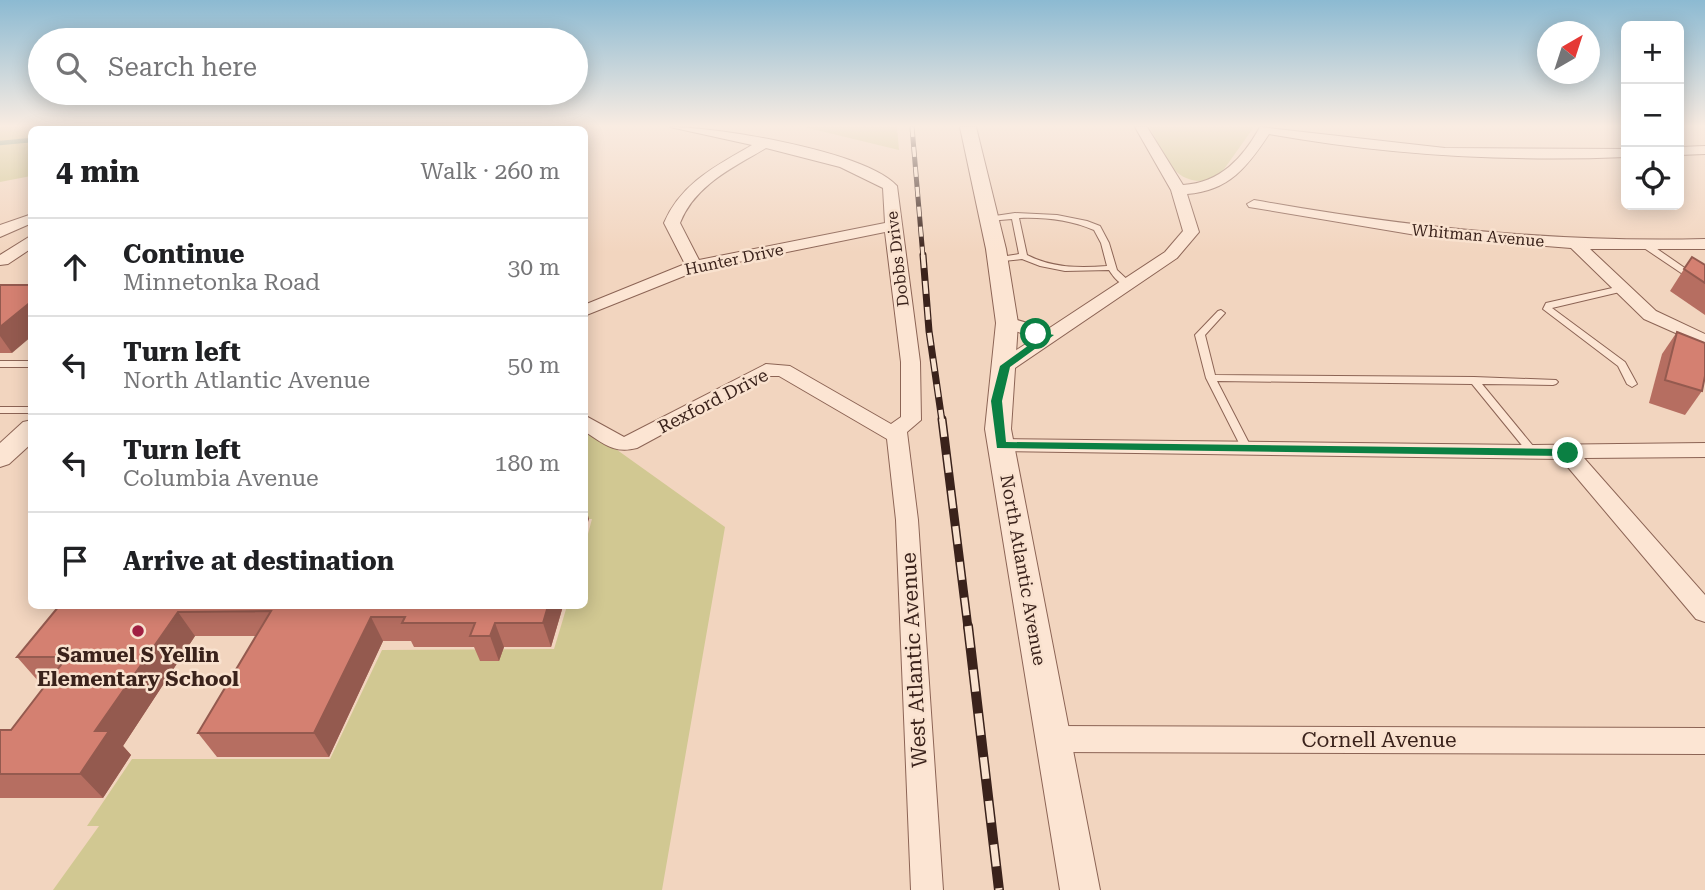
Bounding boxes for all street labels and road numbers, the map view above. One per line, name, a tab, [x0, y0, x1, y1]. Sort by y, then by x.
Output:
street label: Dobbs Drive	[882, 210, 913, 308]
street label: Whitman Avenue	[1411, 220, 1545, 251]
street label: Hunter Drive	[683, 240, 785, 279]
street label: Rexford Drive	[654, 364, 771, 437]
street label: North Atlantic Avenue	[996, 473, 1051, 667]
street label: West Atlantic Avenue	[896, 552, 932, 768]
street label: Cornell Avenue	[1301, 728, 1457, 752]

